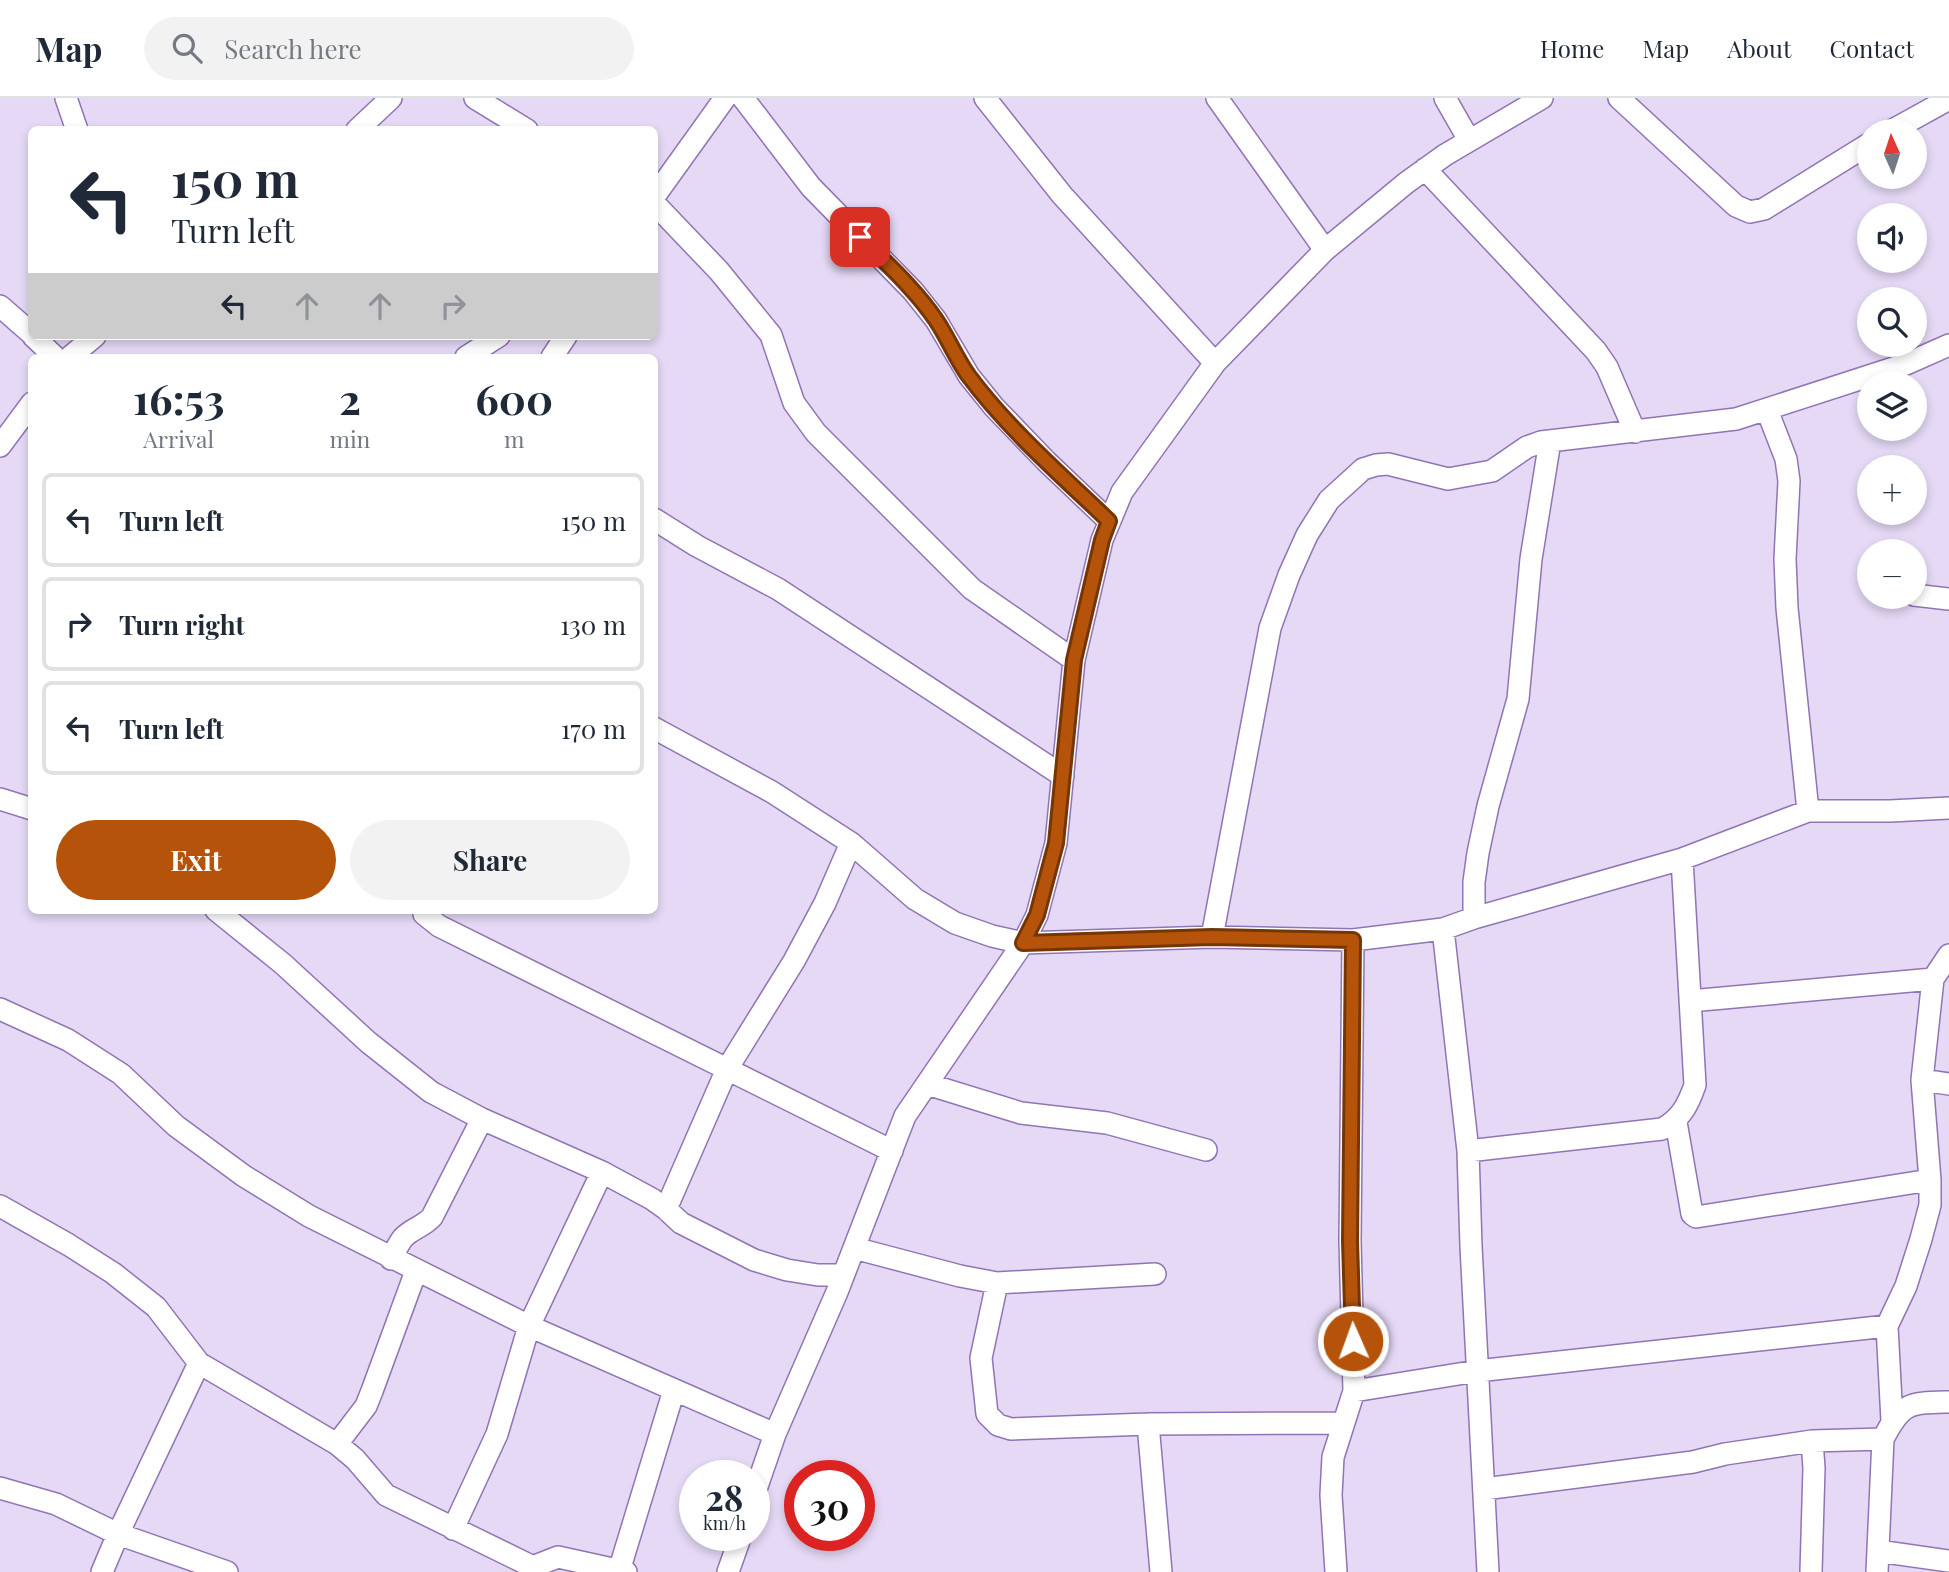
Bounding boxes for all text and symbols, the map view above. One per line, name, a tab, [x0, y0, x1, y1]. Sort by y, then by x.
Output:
search box	[144, 17, 634, 80]
text: Map	[35, 26, 102, 70]
icon: search	[168, 29, 206, 67]
text: Search here	[224, 31, 362, 66]
text: Home	[1540, 32, 1604, 64]
text: Map	[1642, 32, 1689, 64]
text: About	[1727, 32, 1791, 64]
text: Contact	[1829, 32, 1914, 64]
north arrow	[1857, 119, 1927, 189]
map controls	[1857, 119, 1927, 609]
text: 150 m	[171, 145, 299, 210]
icon: left	[56, 154, 147, 245]
button: sound	[1857, 203, 1927, 273]
pin	[830, 207, 890, 267]
text: Turn left	[171, 208, 295, 251]
icon: arrive	[841, 218, 879, 256]
icon: left	[215, 287, 253, 325]
icon: ahead	[288, 287, 326, 325]
icon: ahead	[361, 287, 399, 325]
icon: right	[434, 287, 472, 325]
button: search	[1857, 287, 1927, 357]
text: 16:53	[133, 370, 225, 426]
text: 2	[339, 370, 361, 426]
text: 600	[475, 370, 553, 426]
button: layers	[1857, 371, 1927, 441]
text: Arrival	[143, 423, 214, 454]
text: min	[329, 423, 370, 454]
text: m	[504, 423, 524, 454]
button: +	[1857, 455, 1927, 525]
icon: left	[60, 501, 98, 539]
text: Turn left	[119, 503, 224, 538]
text: 150 m	[561, 503, 626, 538]
button: −	[1857, 539, 1927, 609]
icon: right	[60, 605, 98, 643]
text: Turn right	[119, 607, 245, 642]
text: 130 m	[560, 607, 626, 642]
icon: left	[60, 709, 98, 747]
text: Turn left	[119, 711, 224, 746]
text: 170 m	[561, 711, 626, 746]
button: Exit	[56, 820, 336, 900]
button: Share	[350, 820, 630, 900]
position arrow	[1316, 1304, 1390, 1378]
speed limit sign: 30	[784, 1460, 875, 1551]
text: 28	[706, 1473, 743, 1520]
text: km/h	[703, 1511, 746, 1535]

